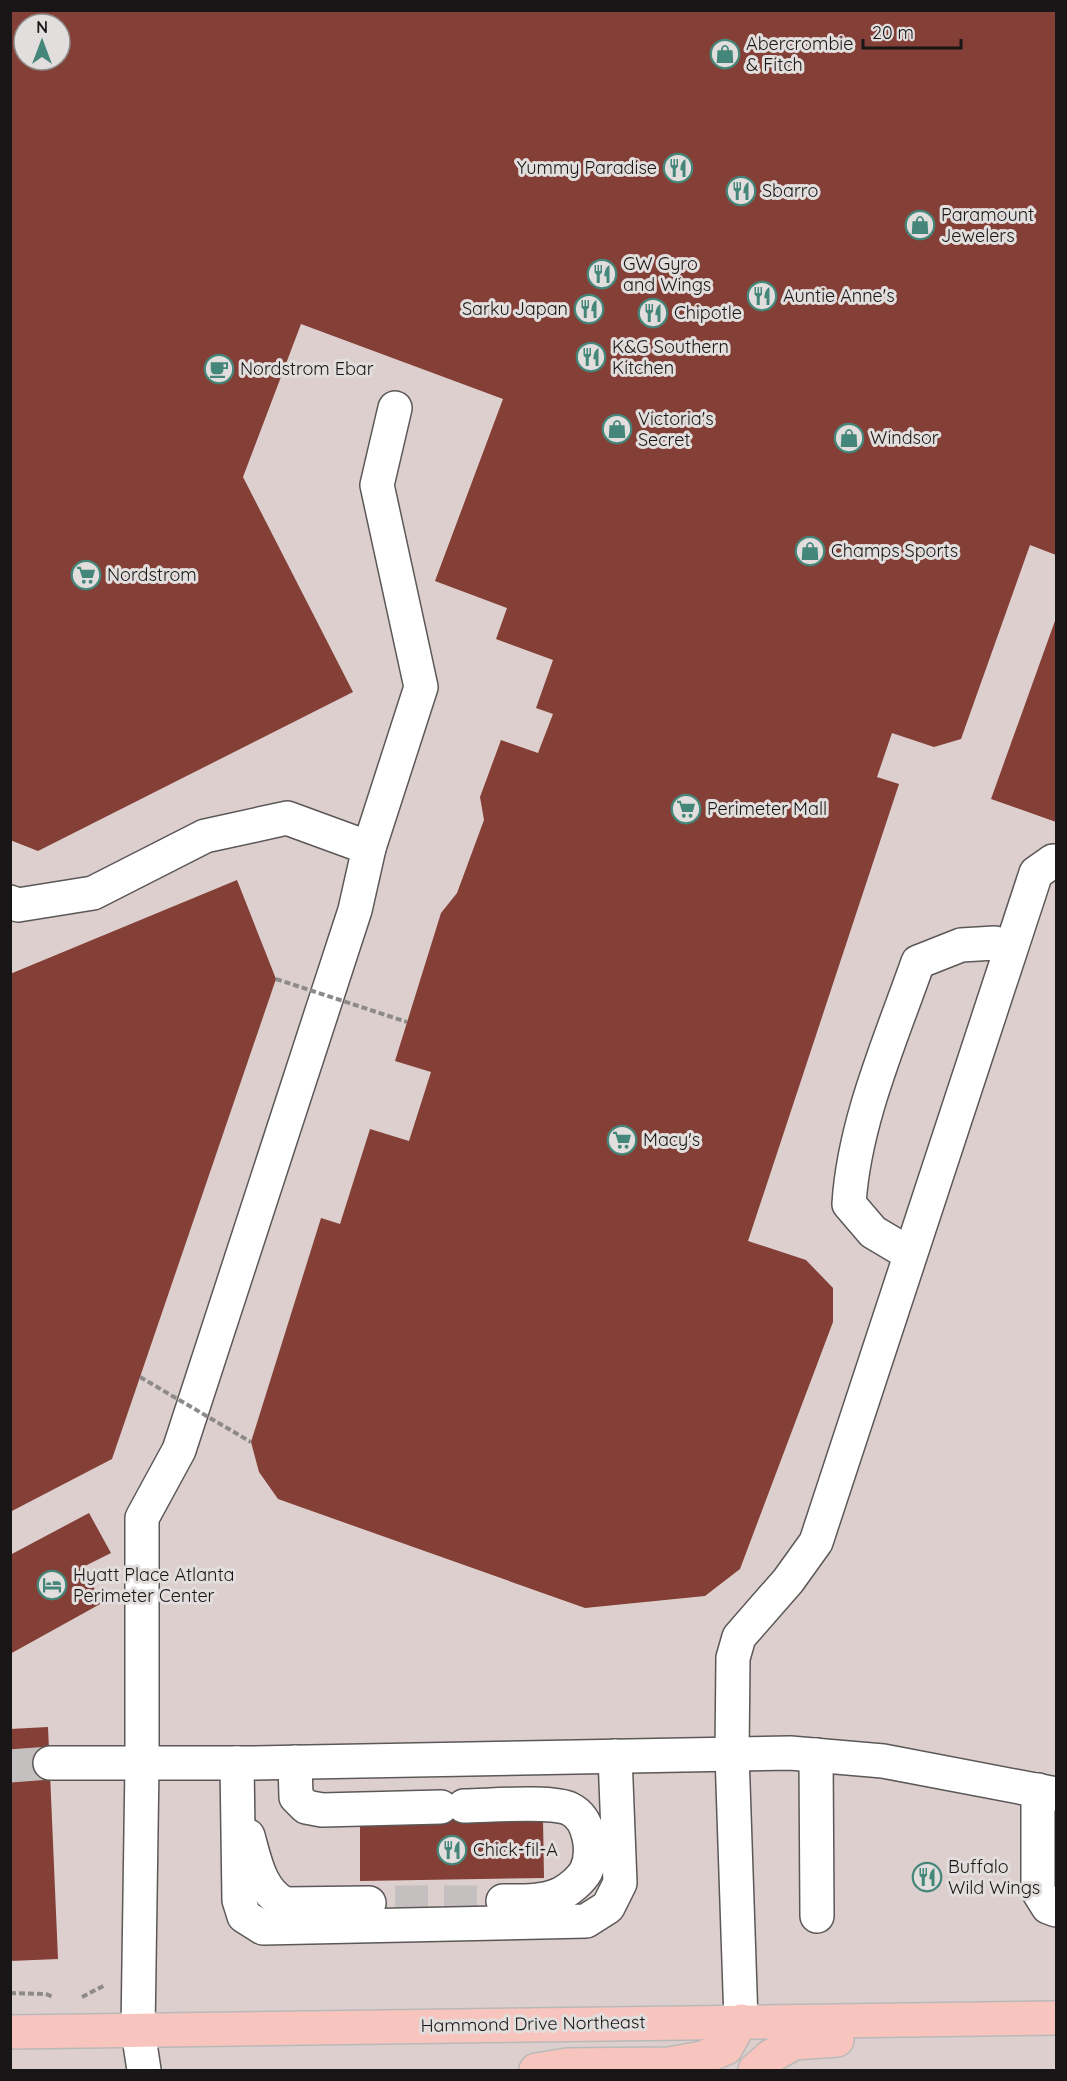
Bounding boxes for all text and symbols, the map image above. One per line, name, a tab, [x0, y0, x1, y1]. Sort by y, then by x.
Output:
north arrow	[12, 12, 72, 72]
scale bar	[863, 12, 960, 50]
text: N	[36, 17, 48, 37]
text: 20 m	[872, 21, 914, 44]
place label: Abercrombie & Fitch	[746, 32, 853, 76]
shop icon: Abercrombie & Fitch	[709, 38, 741, 70]
restaurant icon: Yummy Paradise	[662, 152, 694, 184]
place label: Yummy Paradise	[517, 156, 657, 179]
restaurant icon: Sbarro	[725, 175, 757, 207]
place label: Sbarro	[762, 179, 818, 202]
place label: Paramount Jewelers	[941, 203, 1034, 247]
shop icon: Paramount Jewelers	[904, 209, 936, 241]
place label: GW Gyro and Wings	[623, 252, 711, 296]
restaurant icon: GW Gyro and Wings	[586, 258, 618, 290]
restaurant icon: Auntie Anne's	[746, 280, 778, 312]
place label: Auntie Anne's	[783, 284, 895, 307]
restaurant icon: Sarku Japan	[573, 293, 605, 325]
place label: Sarku Japan	[462, 297, 568, 320]
restaurant icon: Chipotle	[637, 297, 669, 329]
place label: Chipotle	[674, 301, 742, 324]
place label: K&G Southern Kitchen	[612, 335, 729, 379]
restaurant icon: K&G Southern Kitchen	[575, 341, 607, 373]
cafe icon: Nordstrom Ebar	[203, 353, 235, 385]
place label: Nordstrom Ebar	[240, 357, 374, 380]
place label: Victoria's Secret	[638, 407, 714, 451]
shop icon: Victoria's Secret	[601, 413, 633, 445]
shop icon: Windsor	[833, 422, 865, 454]
place label: Windsor	[870, 426, 939, 449]
shop icon: Champs Sports	[794, 535, 826, 567]
place label: Champs Sports	[831, 539, 958, 562]
supermarket icon: Nordstrom	[70, 559, 102, 591]
place label: Nordstrom	[107, 563, 197, 586]
supermarket icon: Perimeter Mall	[670, 793, 702, 825]
place label: Perimeter Mall	[707, 797, 827, 820]
supermarket icon: Macy's	[606, 1124, 638, 1156]
place label: Macy's	[643, 1128, 700, 1151]
place label: Hyatt Place Atlanta Perimeter Center	[73, 1563, 235, 1607]
hotel icon: Hyatt Place Atlanta Perimeter Center	[36, 1569, 68, 1601]
restaurant icon: Chick-fil-A	[436, 1834, 468, 1866]
place label: Chick-fil-A	[473, 1838, 558, 1861]
place label: Buffalo Wild Wings	[948, 1855, 1040, 1899]
restaurant icon: Buffalo Wild Wings	[911, 1861, 943, 1893]
street label: Hammond Drive Northeast	[420, 2010, 646, 2037]

